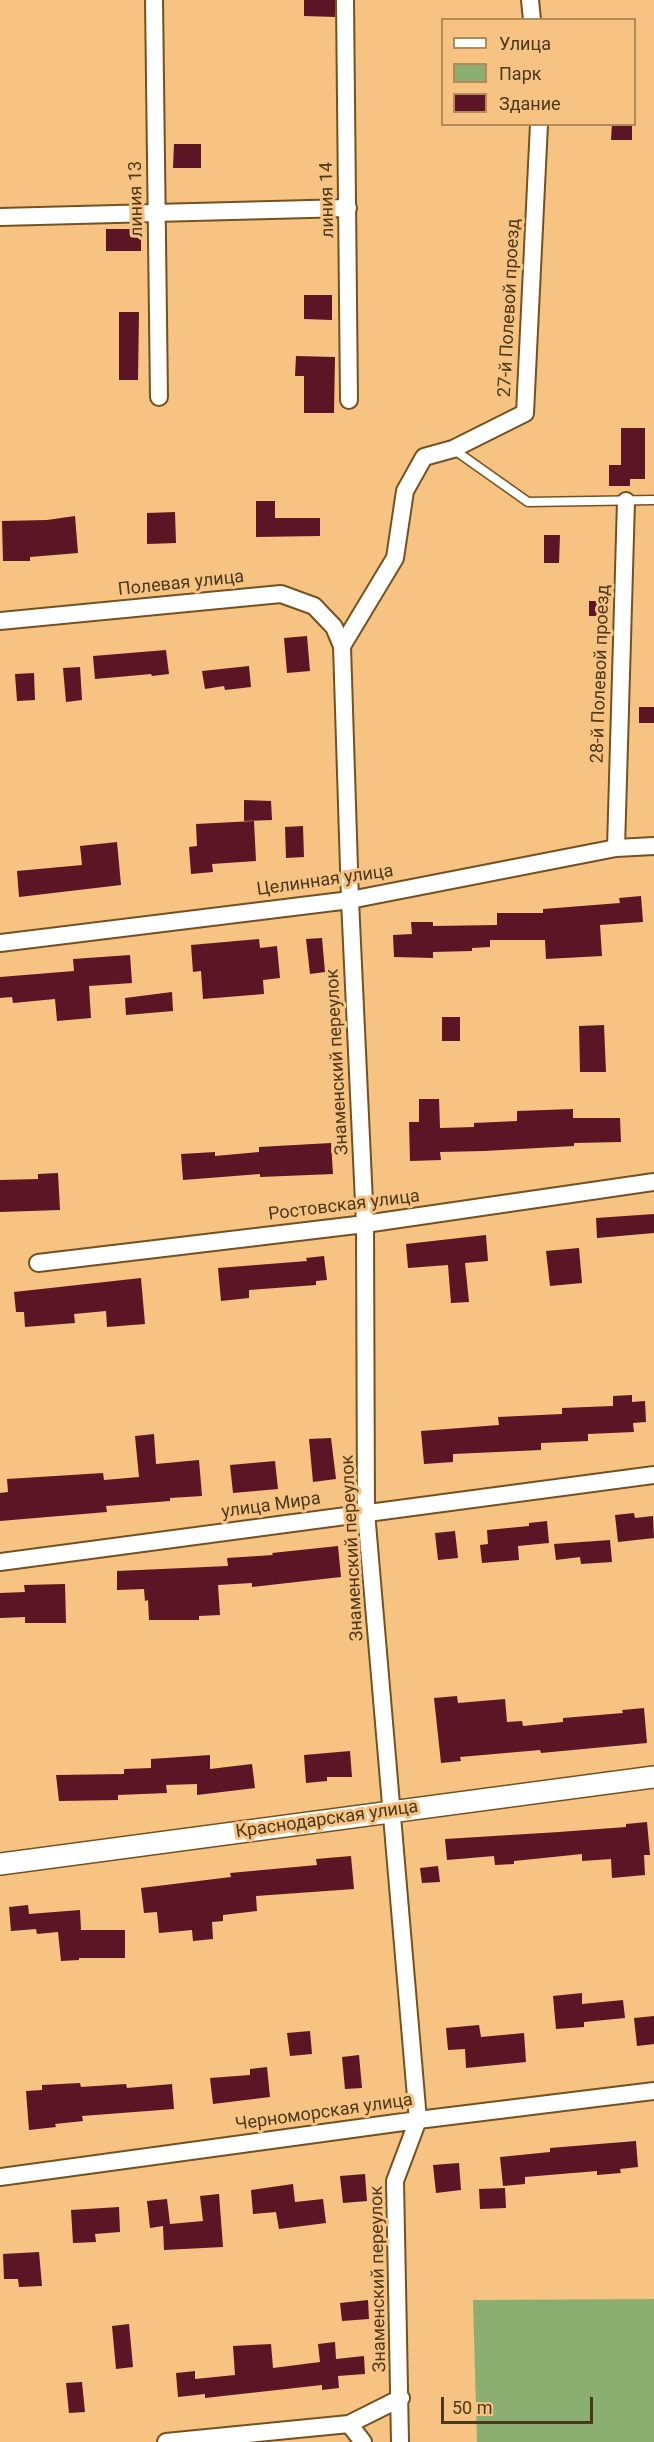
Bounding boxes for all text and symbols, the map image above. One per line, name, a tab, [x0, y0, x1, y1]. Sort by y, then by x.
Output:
legend	[441, 18, 636, 126]
text: Улица	[499, 33, 551, 54]
text: Парк	[499, 63, 541, 84]
text: Здание	[499, 93, 561, 114]
street label: линия 13	[126, 161, 148, 237]
street label: линия 14	[317, 162, 339, 238]
street label: 27-й Полевой проезд	[495, 218, 525, 398]
street label: Полевая улица	[117, 567, 245, 601]
street label: 28-й Полевой проезд	[587, 584, 615, 764]
street label: Целинная улица	[255, 861, 395, 901]
street label: Знаменский переулок	[322, 968, 354, 1156]
street label: Ростовская улица	[267, 1186, 421, 1226]
street label: Знаменский переулок	[337, 1454, 369, 1642]
street label: улица Мира	[220, 1488, 322, 1524]
street label: Краснодарская улица	[234, 1796, 420, 1844]
street label: Черноморская улица	[234, 2090, 414, 2136]
street label: Знаменский переулок	[367, 2186, 391, 2372]
scale bar	[444, 2385, 596, 2423]
text: 50 m	[452, 2397, 492, 2418]

